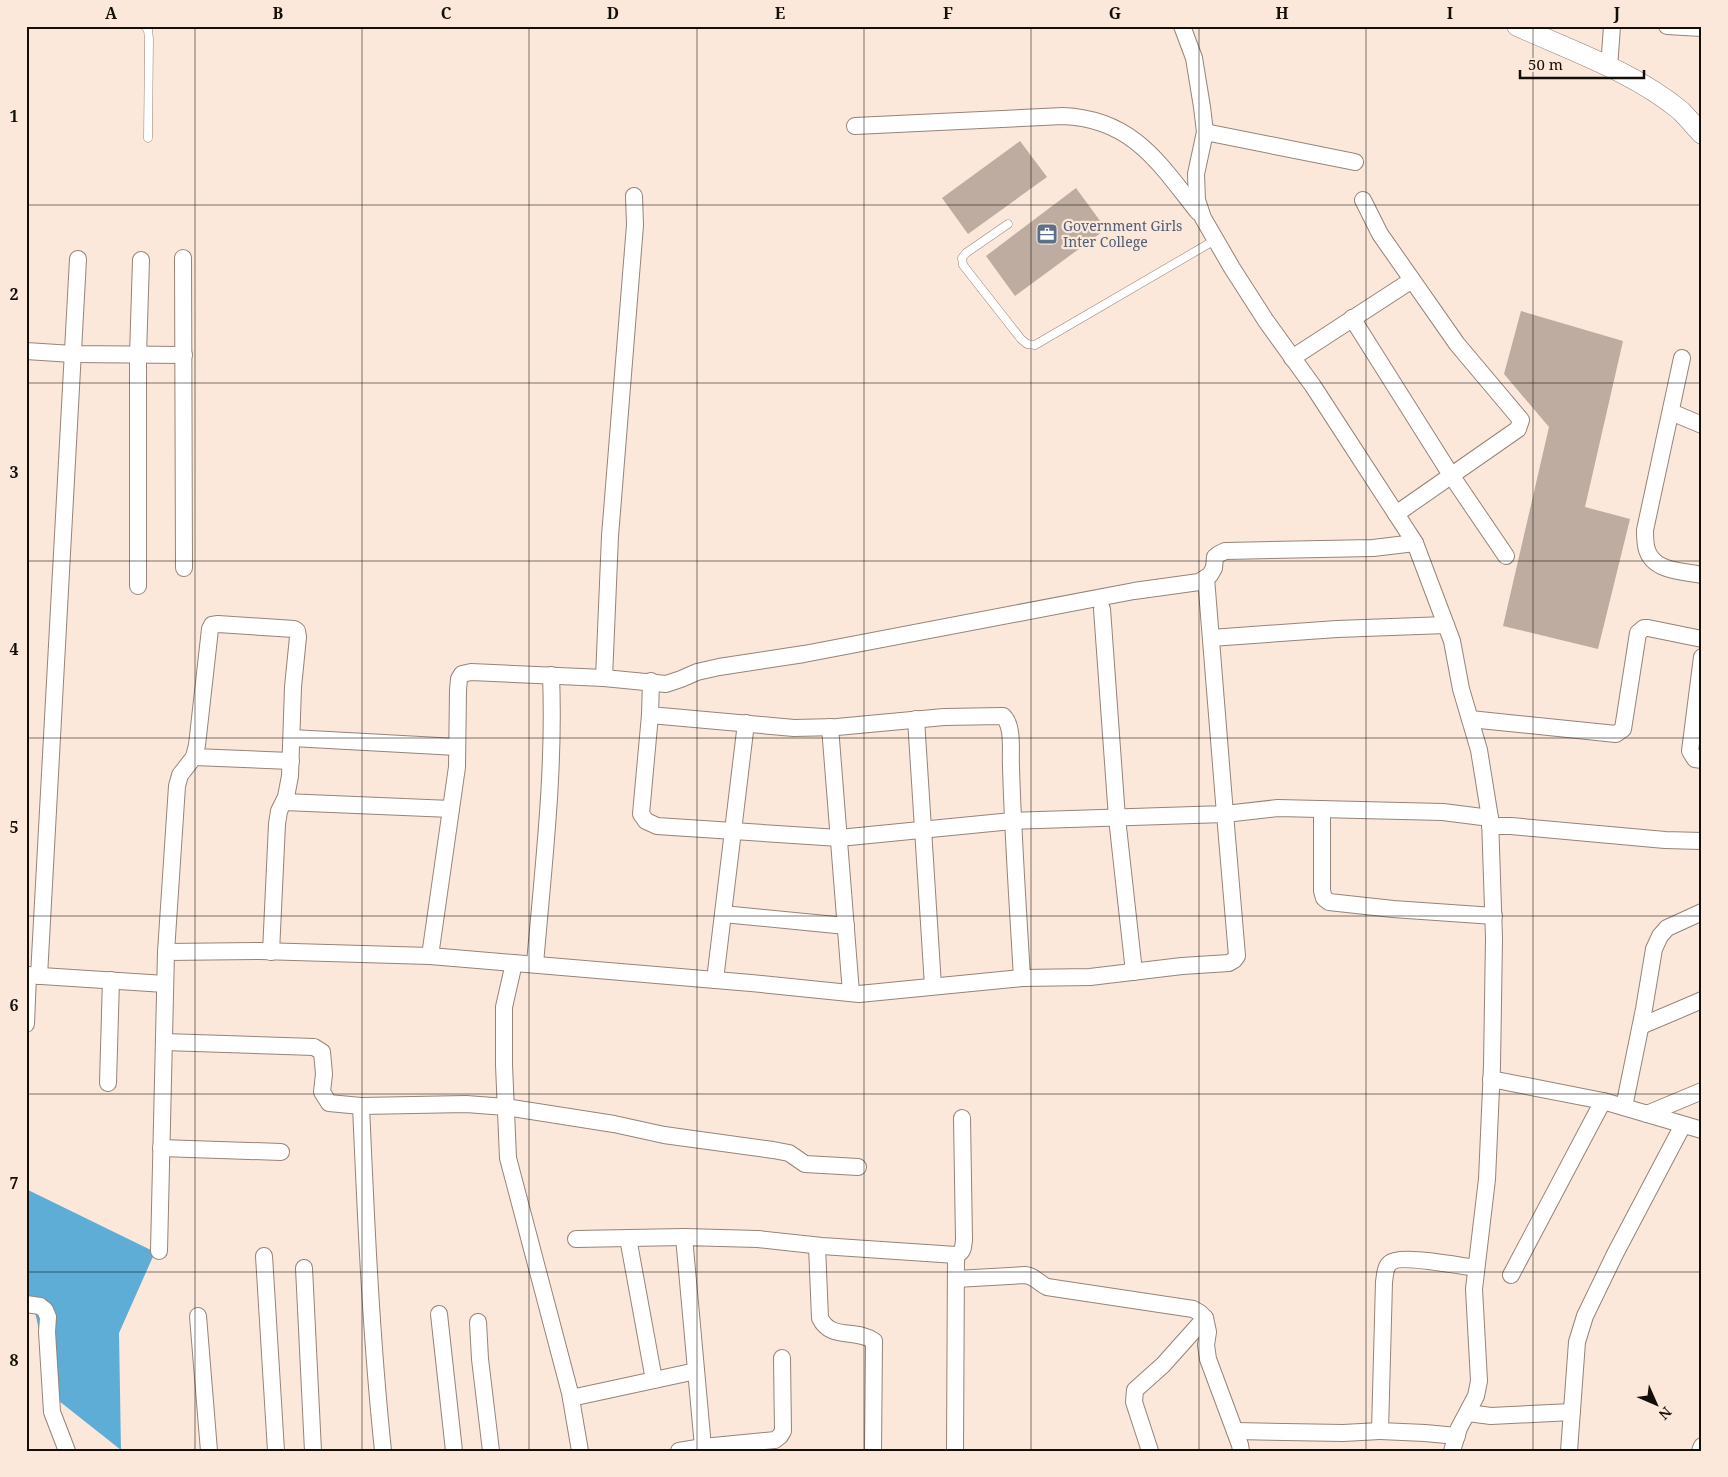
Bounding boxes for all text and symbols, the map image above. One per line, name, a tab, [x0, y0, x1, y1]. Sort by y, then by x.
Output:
text: A	[105, 2, 118, 24]
text: B	[273, 2, 284, 24]
text: C	[441, 2, 452, 24]
text: D	[607, 2, 619, 24]
text: E	[775, 2, 785, 24]
text: F	[943, 2, 953, 24]
text: G	[1109, 2, 1121, 24]
text: H	[1275, 2, 1289, 24]
text: I	[1447, 2, 1453, 24]
text: J	[1613, 2, 1621, 24]
scale bar	[1520, 48, 1644, 80]
text: 50 m	[1528, 54, 1563, 74]
text: 1	[9, 105, 19, 127]
place label: Government Girls Inter College	[1063, 216, 1182, 251]
office icon: Government Girls Inter College	[1035, 222, 1059, 246]
text: 2	[9, 283, 19, 305]
text: 3	[9, 461, 19, 483]
text: 4	[9, 638, 19, 660]
text: 5	[9, 816, 19, 838]
text: 6	[9, 994, 19, 1016]
text: 7	[9, 1172, 19, 1194]
text: 8	[9, 1349, 19, 1371]
north arrow	[1630, 1380, 1680, 1430]
text: N	[1655, 1403, 1676, 1424]

